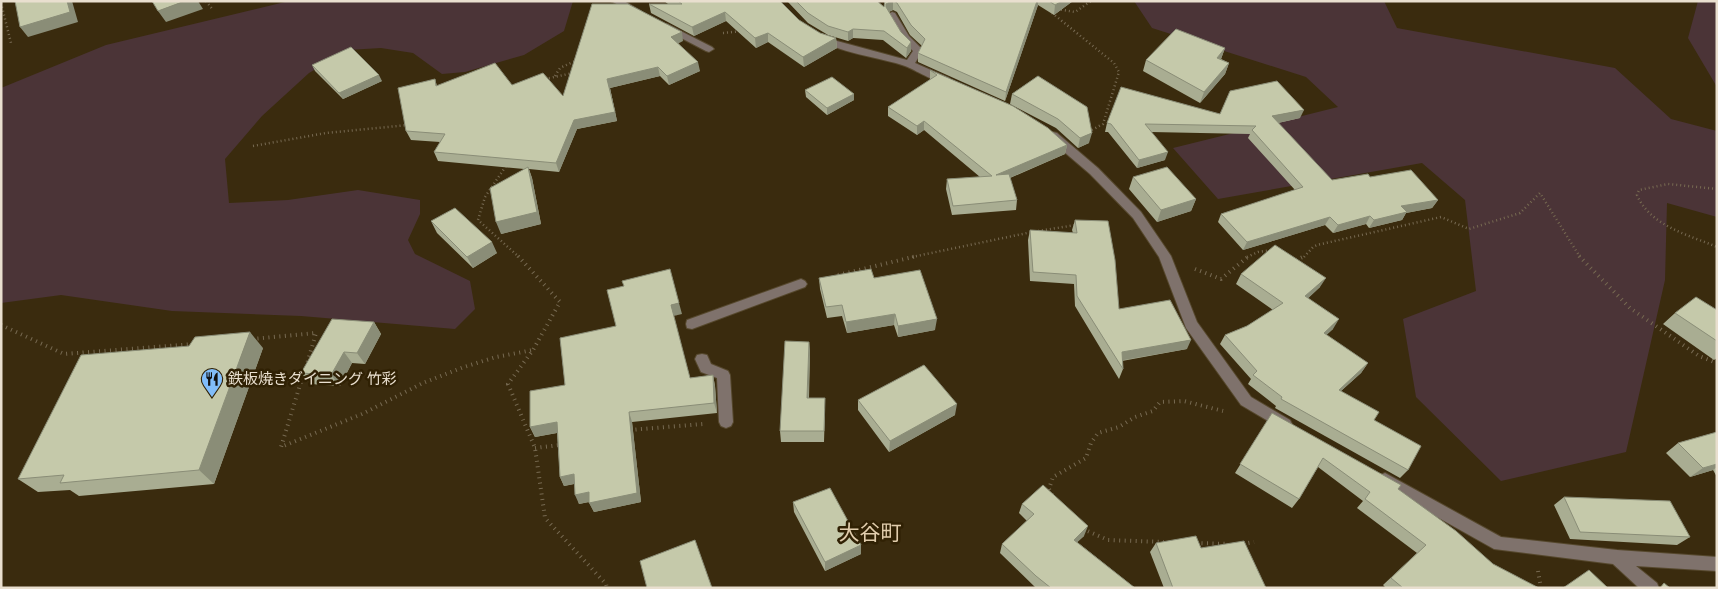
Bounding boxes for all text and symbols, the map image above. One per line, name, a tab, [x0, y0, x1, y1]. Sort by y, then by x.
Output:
restaurant icon: 鉄板焼きダイニング 竹彩	[200, 367, 224, 398]
place label: 鉄板焼きダイニング 竹彩	[228, 370, 397, 388]
district label: 大谷町	[839, 521, 902, 545]

